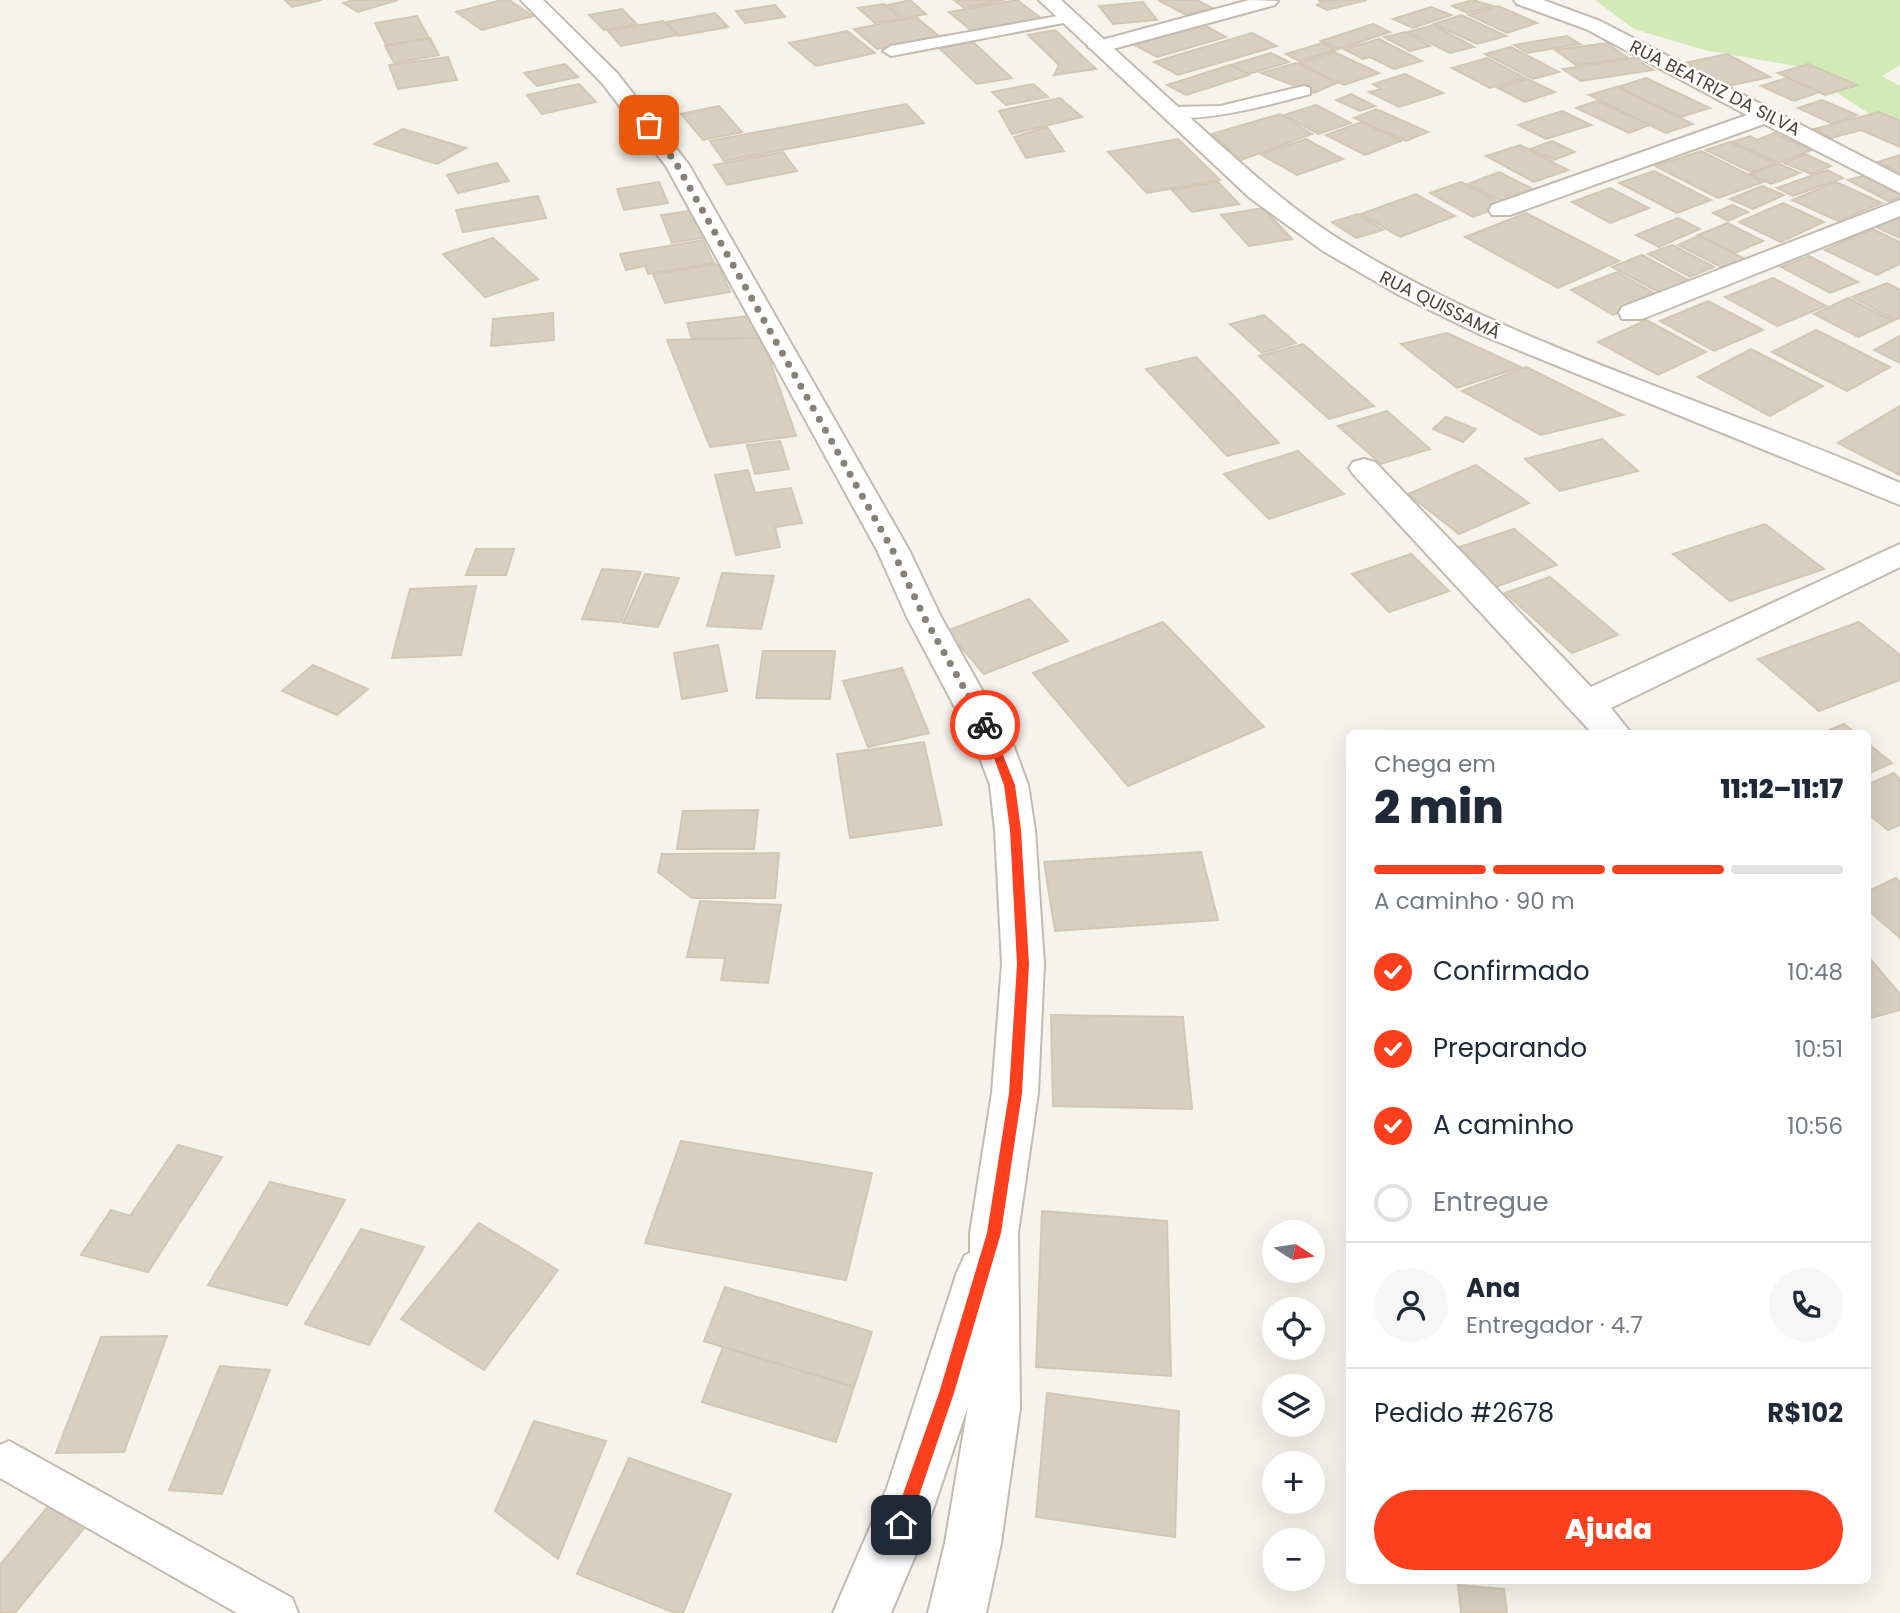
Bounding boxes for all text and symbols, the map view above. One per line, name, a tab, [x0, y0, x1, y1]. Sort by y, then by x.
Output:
street label: RUA BEATRIZ DA SILVA	[1625, 34, 1805, 142]
pin	[619, 95, 679, 155]
icon: bag	[630, 106, 668, 144]
street label: RUA QUISSAMÃ	[1376, 264, 1505, 345]
courier	[950, 690, 1020, 760]
icon: bike	[966, 706, 1004, 744]
text: Chega em	[1374, 748, 1496, 780]
text: 11:12–11:17	[1721, 771, 1843, 807]
text: 2 min	[1374, 775, 1504, 839]
text: A caminho · 90 m	[1374, 885, 1575, 917]
icon: check	[1374, 953, 1412, 991]
text: Confirmado	[1433, 953, 1590, 989]
text: 10:48	[1787, 956, 1843, 988]
icon: check	[1374, 1030, 1412, 1068]
text: Preparando	[1433, 1030, 1587, 1066]
text: 10:51	[1794, 1033, 1843, 1065]
icon: check	[1374, 1107, 1412, 1145]
text: A caminho	[1433, 1107, 1574, 1143]
text: 10:56	[1787, 1110, 1843, 1142]
text: Entregue	[1433, 1184, 1549, 1220]
north arrow	[1262, 1220, 1325, 1283]
map controls	[1262, 1220, 1325, 1591]
button: person	[1374, 1268, 1448, 1342]
button: phone	[1769, 1268, 1843, 1342]
text: Ana	[1466, 1270, 1520, 1306]
button: locate	[1262, 1297, 1325, 1360]
text: Entregador · 4.7	[1466, 1309, 1643, 1341]
button: layers	[1262, 1374, 1325, 1437]
text: Pedido #2678	[1374, 1395, 1554, 1431]
text: R$102	[1767, 1395, 1843, 1431]
button: +	[1262, 1451, 1325, 1514]
button: Ajuda	[1374, 1490, 1843, 1570]
pin	[871, 1495, 931, 1555]
icon: home	[882, 1506, 920, 1544]
button: −	[1262, 1528, 1325, 1591]

